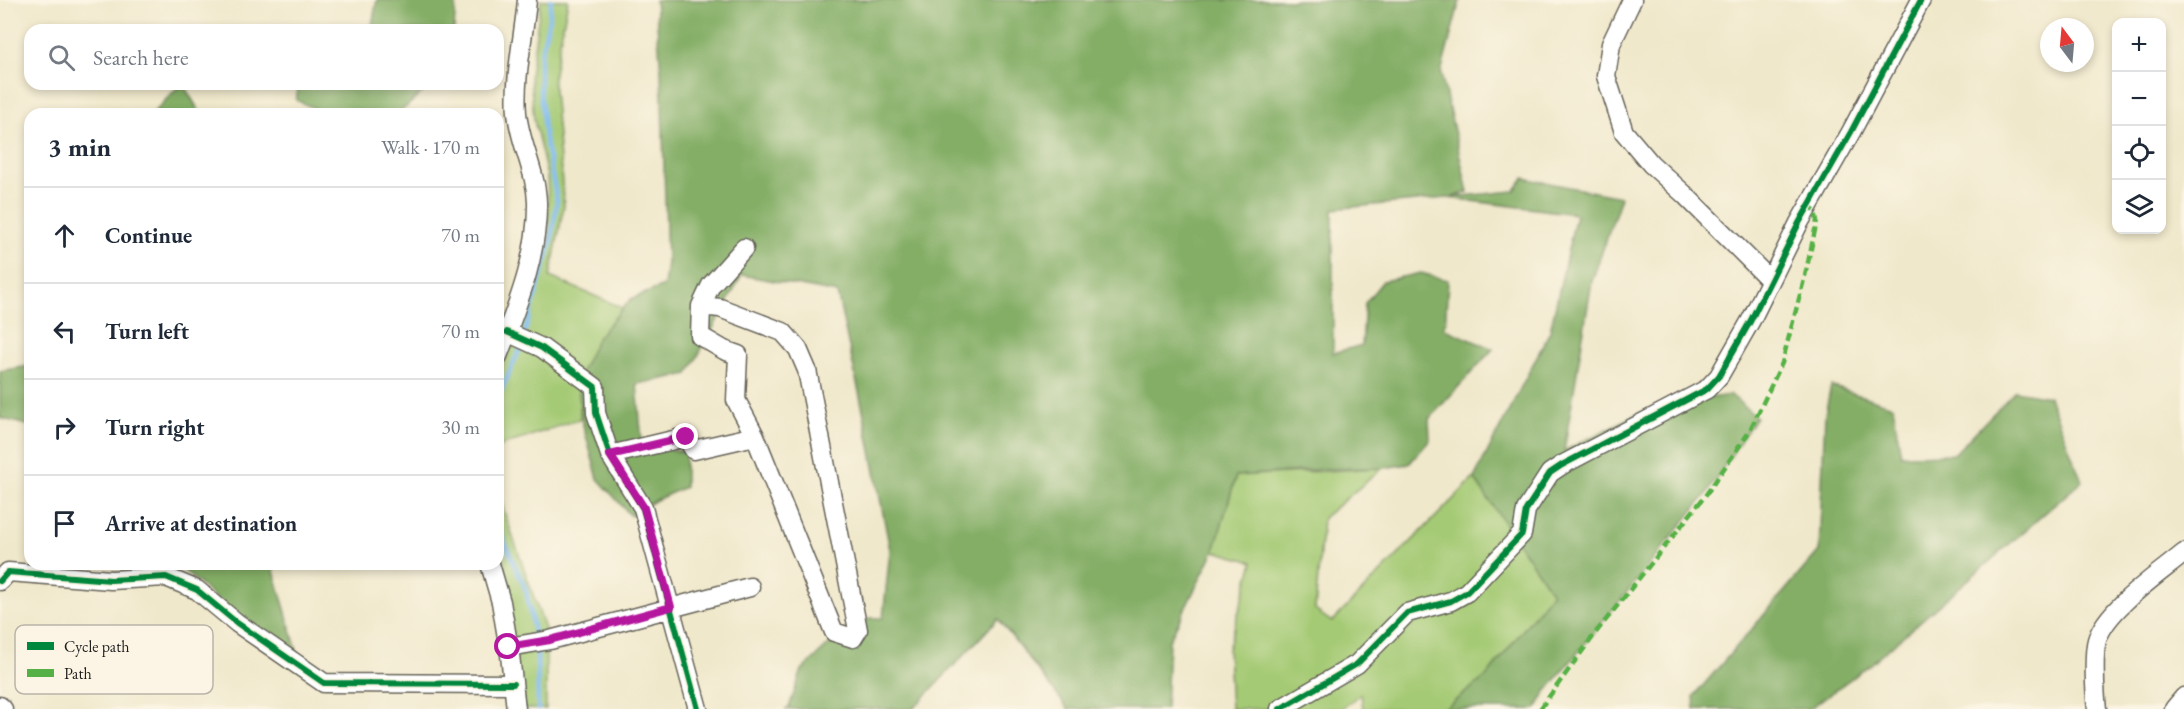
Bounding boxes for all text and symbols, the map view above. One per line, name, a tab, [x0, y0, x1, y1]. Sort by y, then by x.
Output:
north arrow	[2040, 18, 2094, 72]
map controls	[2112, 18, 2166, 234]
button: +	[2112, 18, 2166, 72]
search box	[24, 24, 504, 90]
icon: search	[45, 41, 78, 74]
text: Search here	[93, 43, 188, 72]
button: −	[2112, 72, 2166, 126]
button: locate	[2112, 126, 2166, 180]
text: 3 min	[48, 130, 111, 164]
text: Walk · 170 m	[381, 134, 480, 160]
button: layers	[2112, 180, 2166, 234]
icon: ahead	[48, 219, 81, 252]
text: Continue	[105, 221, 192, 250]
text: 70 m	[441, 222, 480, 248]
icon: left	[48, 315, 81, 348]
text: Turn left	[105, 317, 189, 346]
text: 70 m	[441, 318, 480, 344]
icon: right	[48, 411, 81, 444]
text: Turn right	[105, 413, 204, 442]
text: 30 m	[441, 414, 480, 440]
route end	[672, 423, 698, 449]
icon: arrive	[48, 507, 81, 540]
text: Arrive at destination	[105, 509, 297, 538]
legend	[15, 625, 213, 694]
route start	[494, 633, 520, 659]
text: Cycle path	[64, 636, 129, 657]
text: Path	[64, 663, 92, 684]

